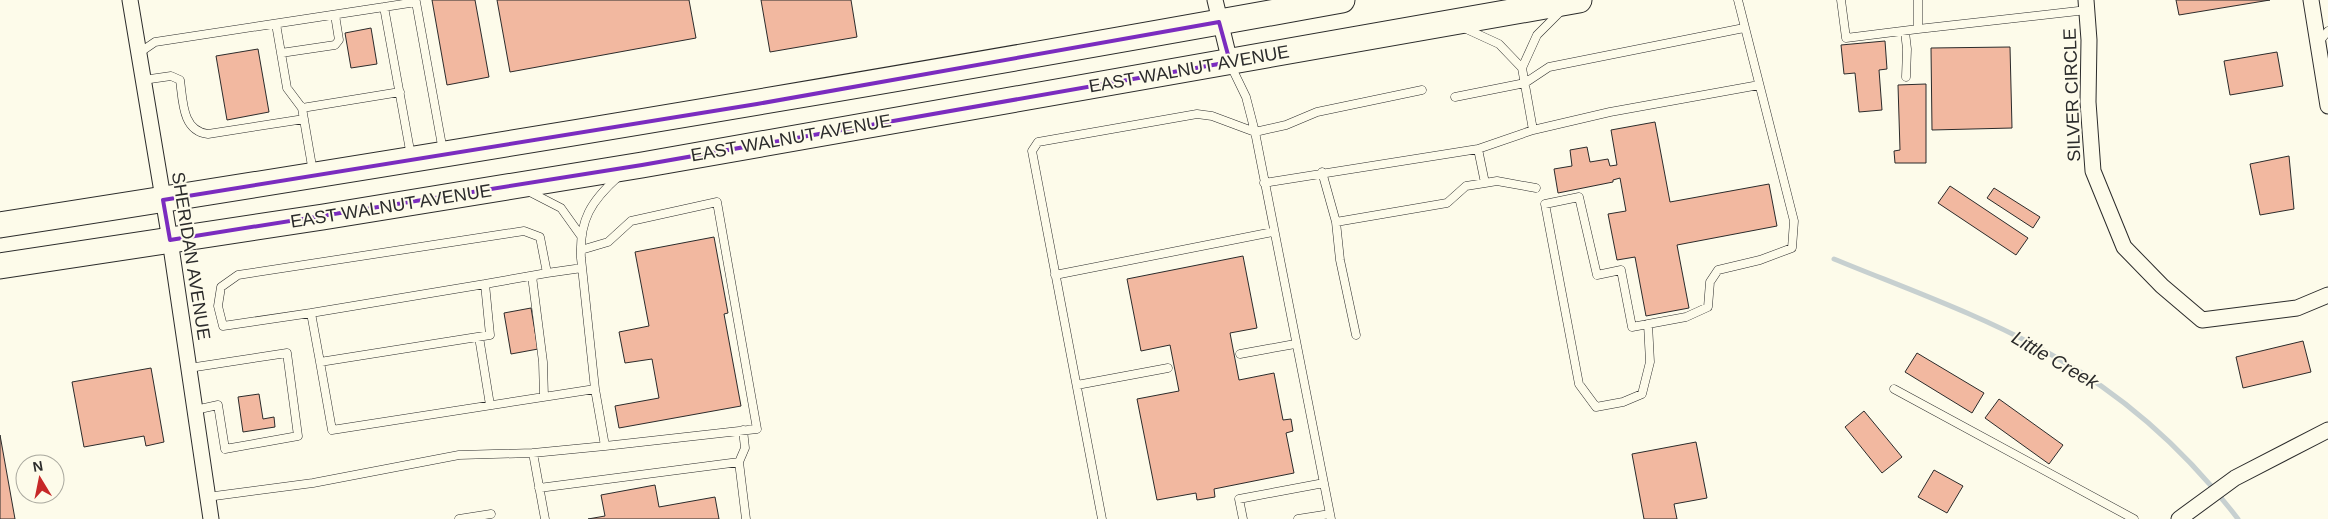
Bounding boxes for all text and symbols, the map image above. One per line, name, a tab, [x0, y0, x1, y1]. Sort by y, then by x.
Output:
street label: SILVER CIRCLE	[2060, 28, 2084, 162]
street label: EAST WALNUT AVENUE	[1087, 41, 1291, 97]
street label: EAST WALNUT AVENUE	[689, 110, 893, 166]
street label: SHERIDAN AVENUE	[168, 171, 214, 341]
street label: EAST WALNUT AVENUE	[289, 180, 493, 232]
water label: Little Creek	[2008, 327, 2103, 394]
north arrow	[15, 454, 65, 504]
text: N	[31, 457, 44, 475]

